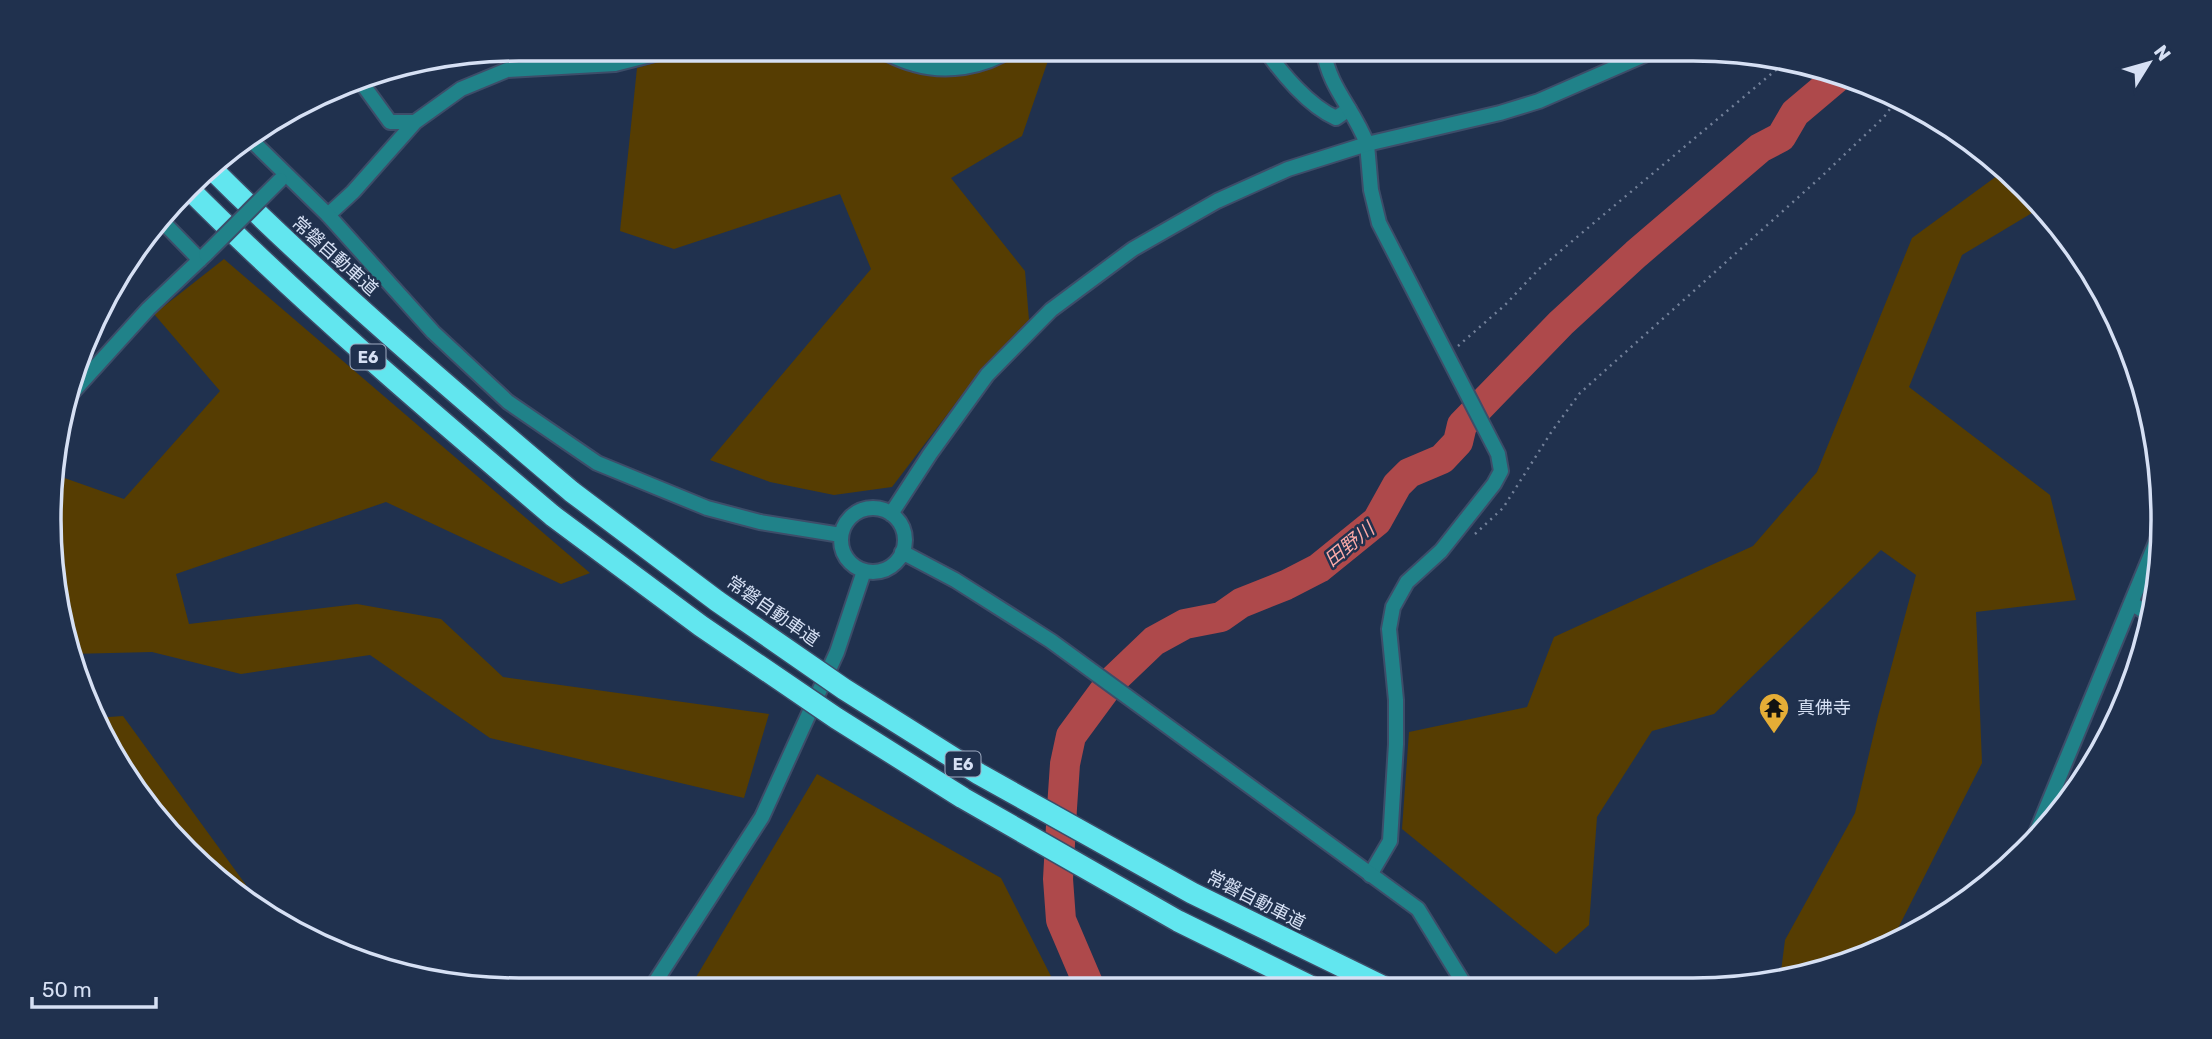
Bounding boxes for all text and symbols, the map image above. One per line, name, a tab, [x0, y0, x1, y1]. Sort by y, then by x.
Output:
north arrow	[2114, 28, 2184, 98]
text: N	[2149, 41, 2175, 65]
street label: 常磐自動車道	[288, 212, 382, 300]
road number: E6	[350, 344, 386, 370]
water label: 田野川	[1320, 516, 1380, 571]
street label: 常磐自動車道	[722, 571, 824, 651]
temple icon: 真佛寺	[1757, 691, 1791, 735]
place label: 真佛寺	[1797, 697, 1851, 719]
road number: E6	[946, 751, 981, 776]
street label: 常磐自動車道	[1203, 866, 1309, 934]
scale bar	[32, 965, 156, 1009]
text: 50 m	[42, 977, 92, 1002]

